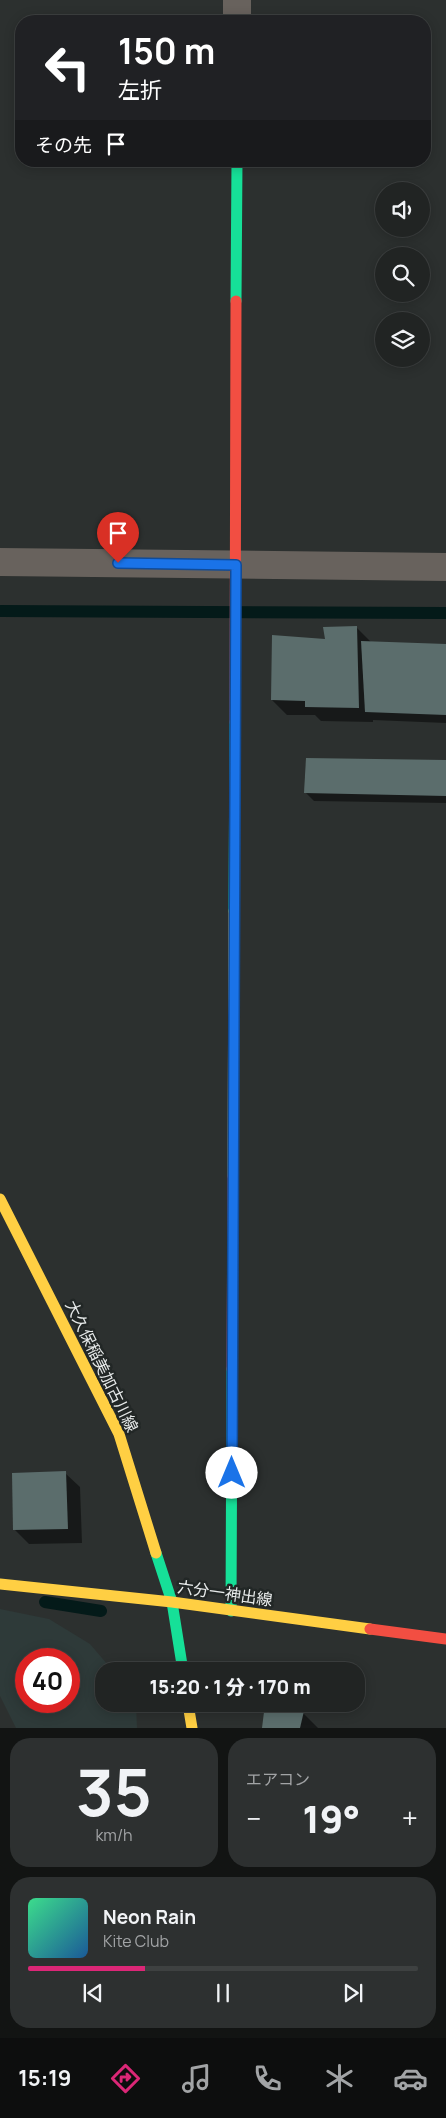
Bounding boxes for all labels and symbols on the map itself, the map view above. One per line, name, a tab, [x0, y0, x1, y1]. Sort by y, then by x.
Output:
pin	[97, 512, 139, 563]
street label: 大久保稲美加古川線	[61, 1296, 143, 1436]
position arrow	[205, 1446, 257, 1498]
street label: 六分一神出線	[176, 1575, 274, 1611]
speed limit sign: 40	[15, 1648, 80, 1713]

